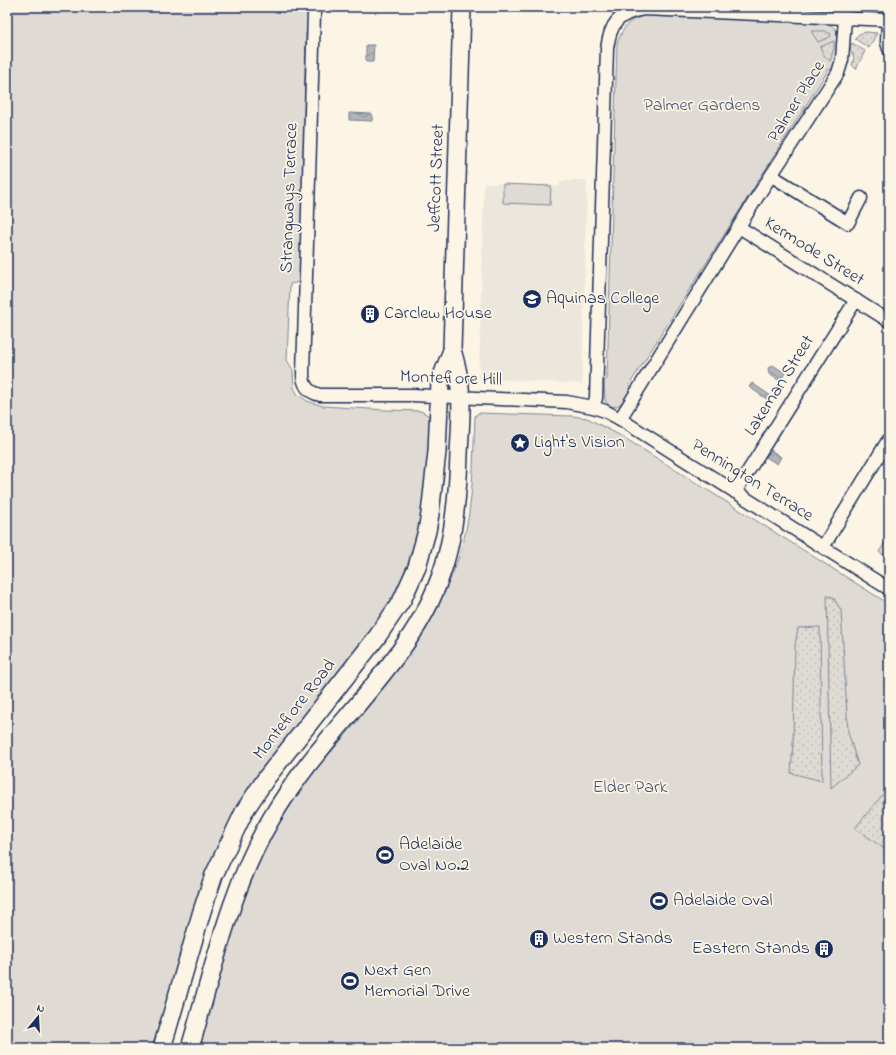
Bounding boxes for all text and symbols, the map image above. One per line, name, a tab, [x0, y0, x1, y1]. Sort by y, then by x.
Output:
street label: Palmer Place	[762, 55, 833, 148]
park label: Palmer Gardens	[644, 93, 761, 119]
street label: Strangways Terrace	[274, 121, 307, 274]
street label: Jeffcott Street	[422, 124, 452, 232]
street label: Kermode Street	[759, 211, 869, 293]
place label: Aquinas College	[546, 286, 660, 313]
school or university icon: Aquinas College	[521, 288, 543, 310]
place label: Carclew House	[384, 301, 493, 327]
building icon: Carclew House	[359, 303, 381, 325]
street label: Lakeman Street	[739, 330, 821, 442]
street label: Montefiore Hill	[400, 364, 502, 394]
place label: Light's Vision	[534, 430, 625, 457]
place icon: Light's Vision	[509, 432, 531, 454]
street label: Pennington Terrace	[685, 433, 819, 530]
street label: Montefiore Road	[247, 654, 343, 766]
park label: Elder Park	[593, 775, 667, 801]
place label: Adelaide Oval No.2	[399, 832, 469, 879]
sports icon: Adelaide Oval No.2	[374, 844, 396, 866]
place label: Adelaide Oval	[673, 888, 772, 914]
sports icon: Adelaide Oval	[648, 890, 670, 912]
place label: Western Stands	[553, 926, 673, 952]
building icon: Western Stands	[528, 928, 550, 950]
place label: Eastern Stands	[692, 936, 810, 962]
building icon: Eastern Stands	[813, 938, 835, 960]
place label: Next Gen Memorial Drive	[364, 958, 471, 1005]
sports icon: Next Gen Memorial Drive	[339, 970, 361, 992]
north arrow	[18, 997, 58, 1037]
text: N	[35, 1000, 47, 1017]

